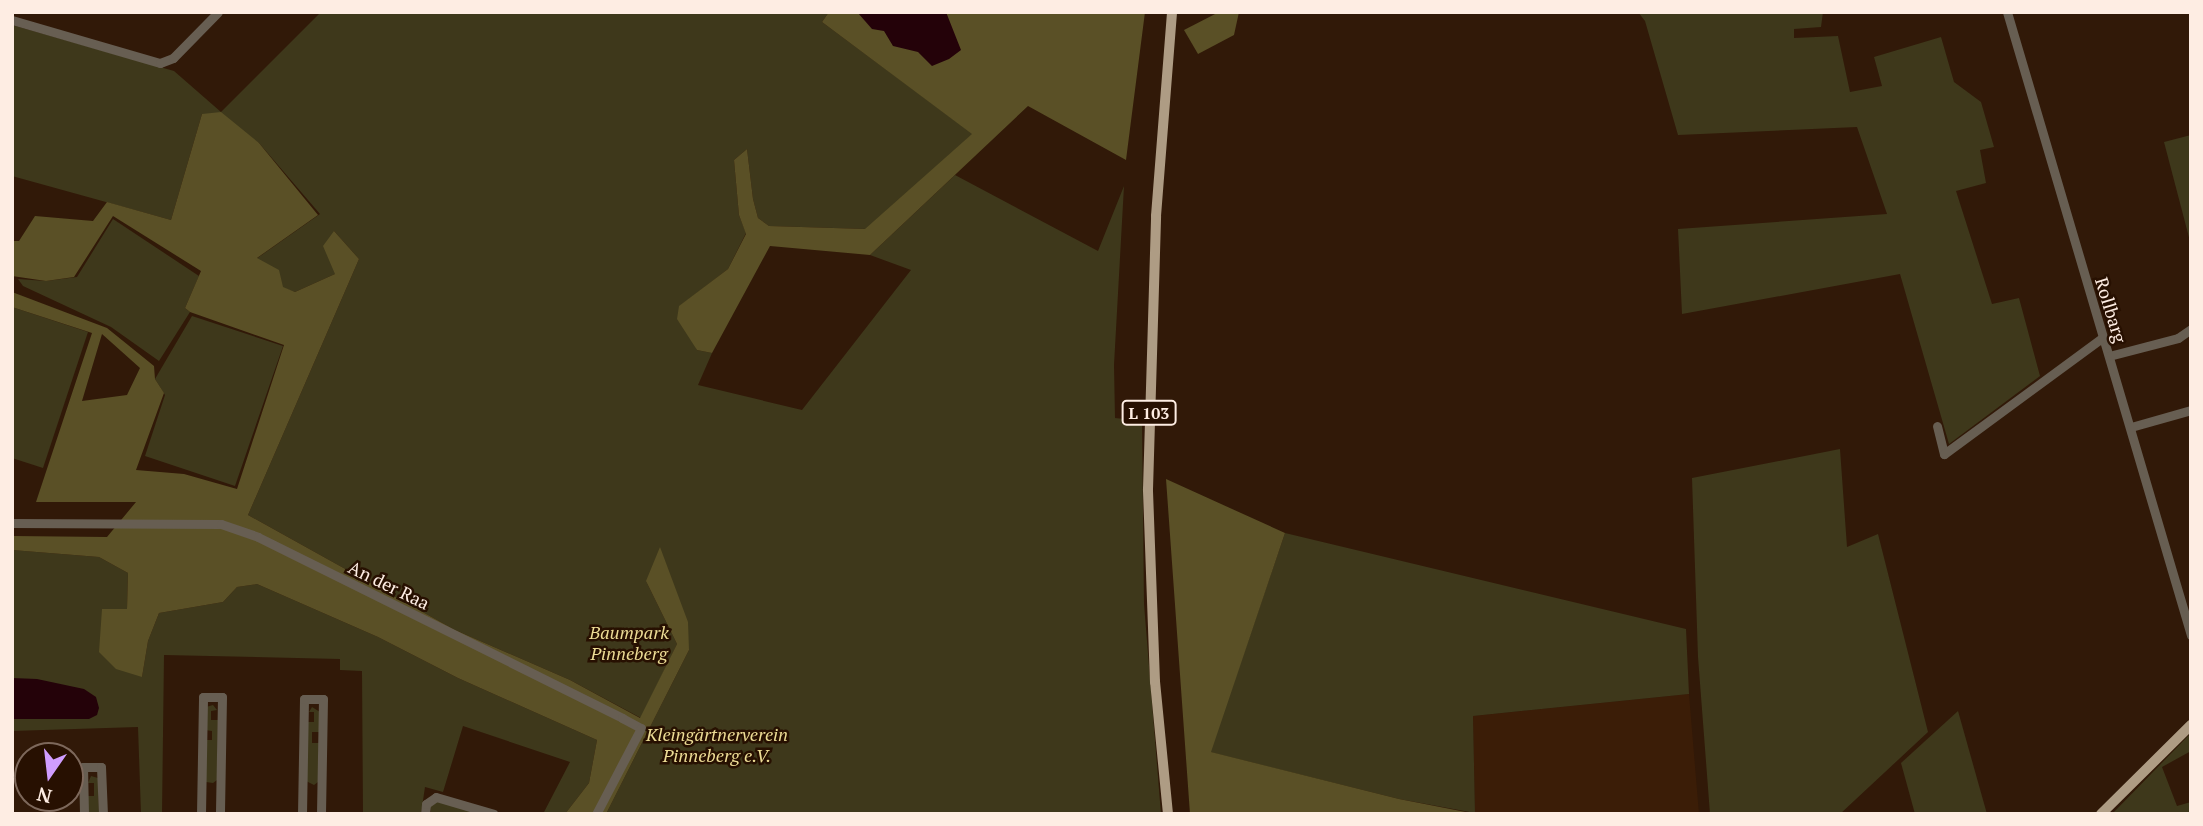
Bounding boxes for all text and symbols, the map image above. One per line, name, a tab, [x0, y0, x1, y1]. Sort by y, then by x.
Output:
street label: Rollbarg	[2091, 275, 2131, 345]
road number: L 103	[1121, 400, 1177, 426]
street label: An der Raa	[345, 556, 433, 614]
park label: Baumpark Pinneberg	[589, 622, 669, 664]
park label: Kleingärtnerverein Pinneberg e.V.	[646, 724, 788, 766]
north arrow	[14, 742, 84, 812]
text: N	[34, 782, 54, 810]

